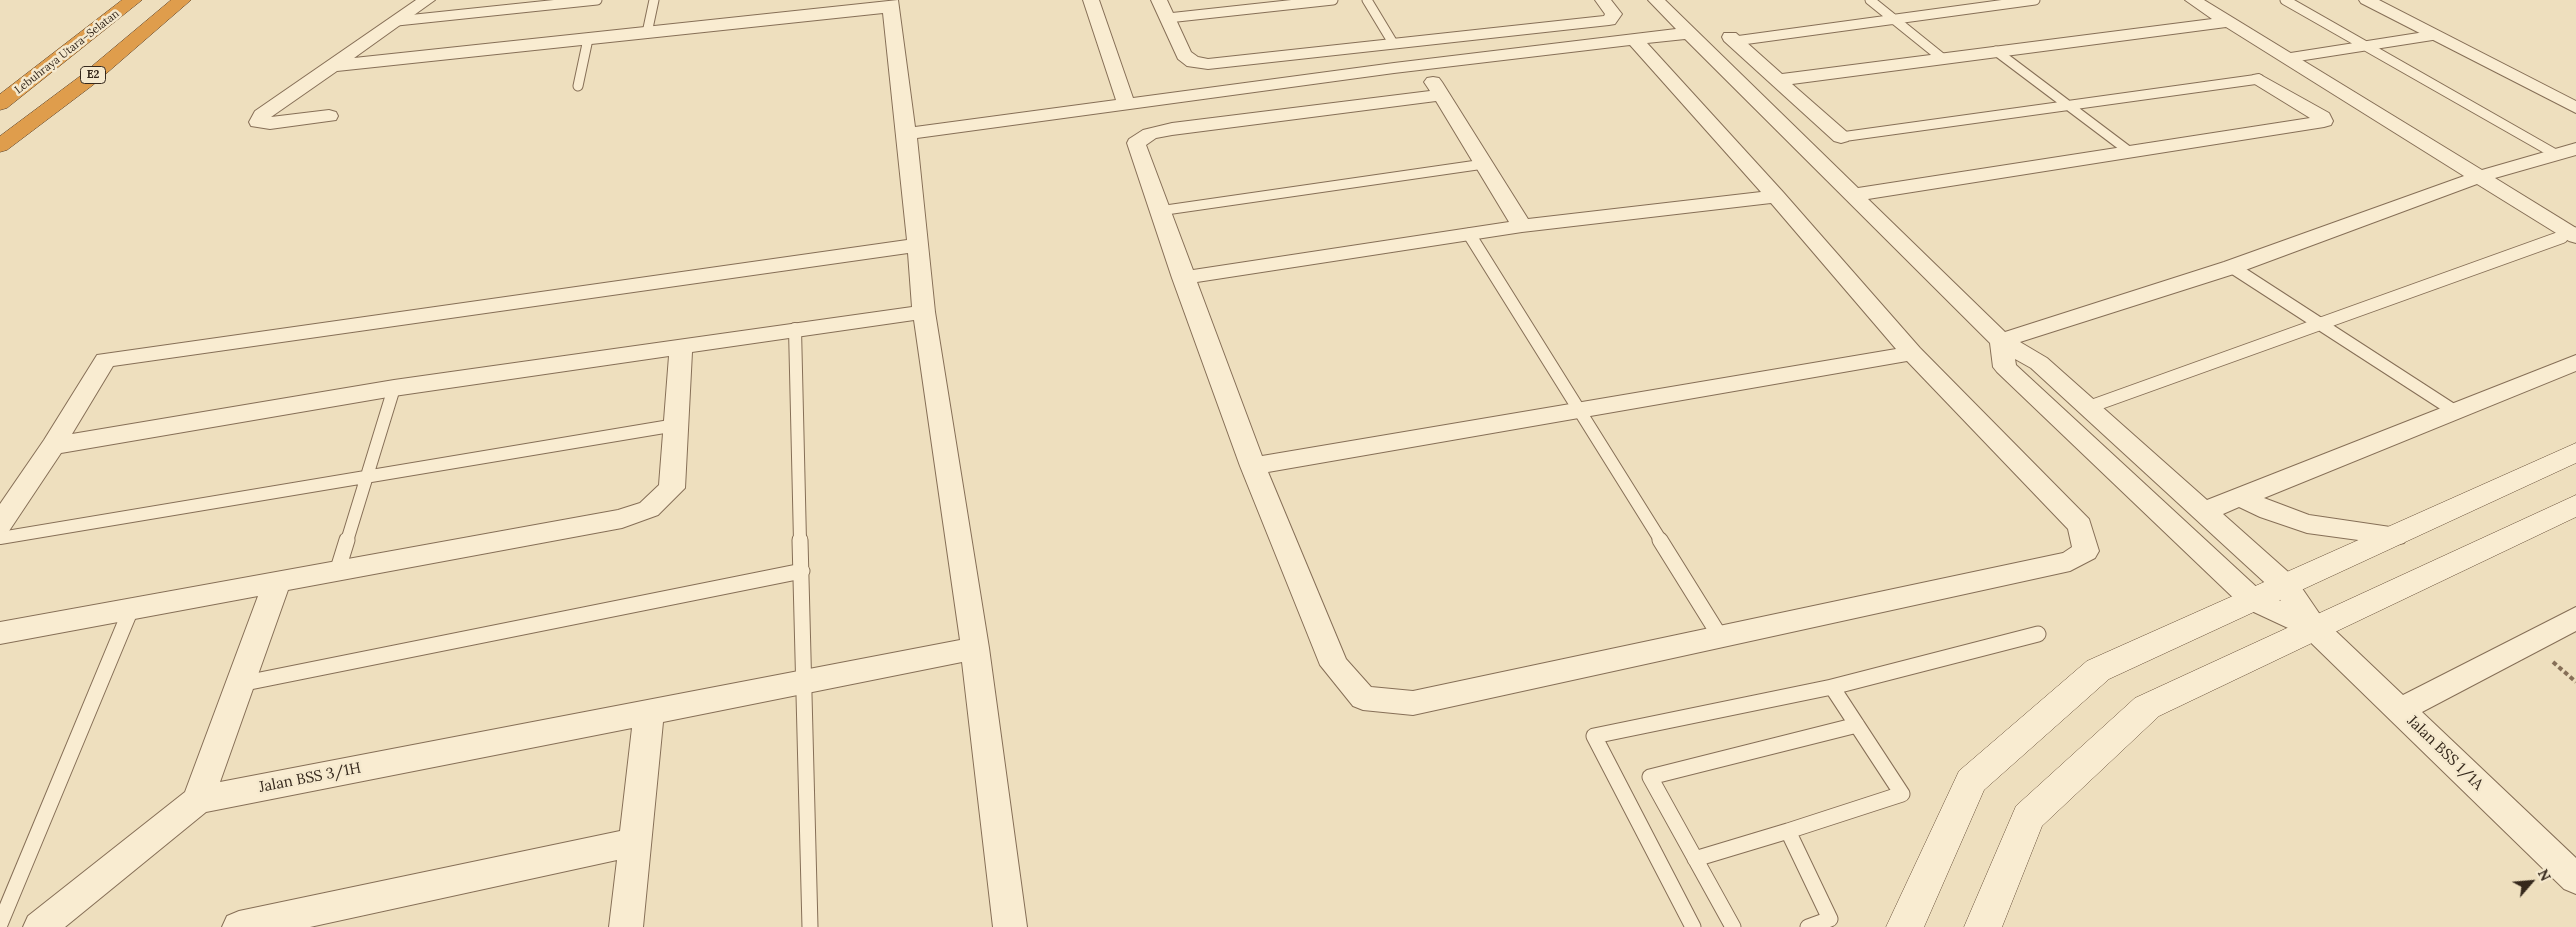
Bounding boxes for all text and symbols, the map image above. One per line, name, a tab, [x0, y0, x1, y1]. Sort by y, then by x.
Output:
street label: Lebuhraya Utara–Selatan	[12, 7, 122, 97]
road number: E2	[80, 66, 106, 84]
street label: Jalan BSS 1/1A	[2403, 712, 2487, 794]
street label: Jalan BSS 3/1H	[257, 759, 363, 797]
north arrow	[2506, 857, 2556, 907]
text: N	[2534, 866, 2555, 884]

